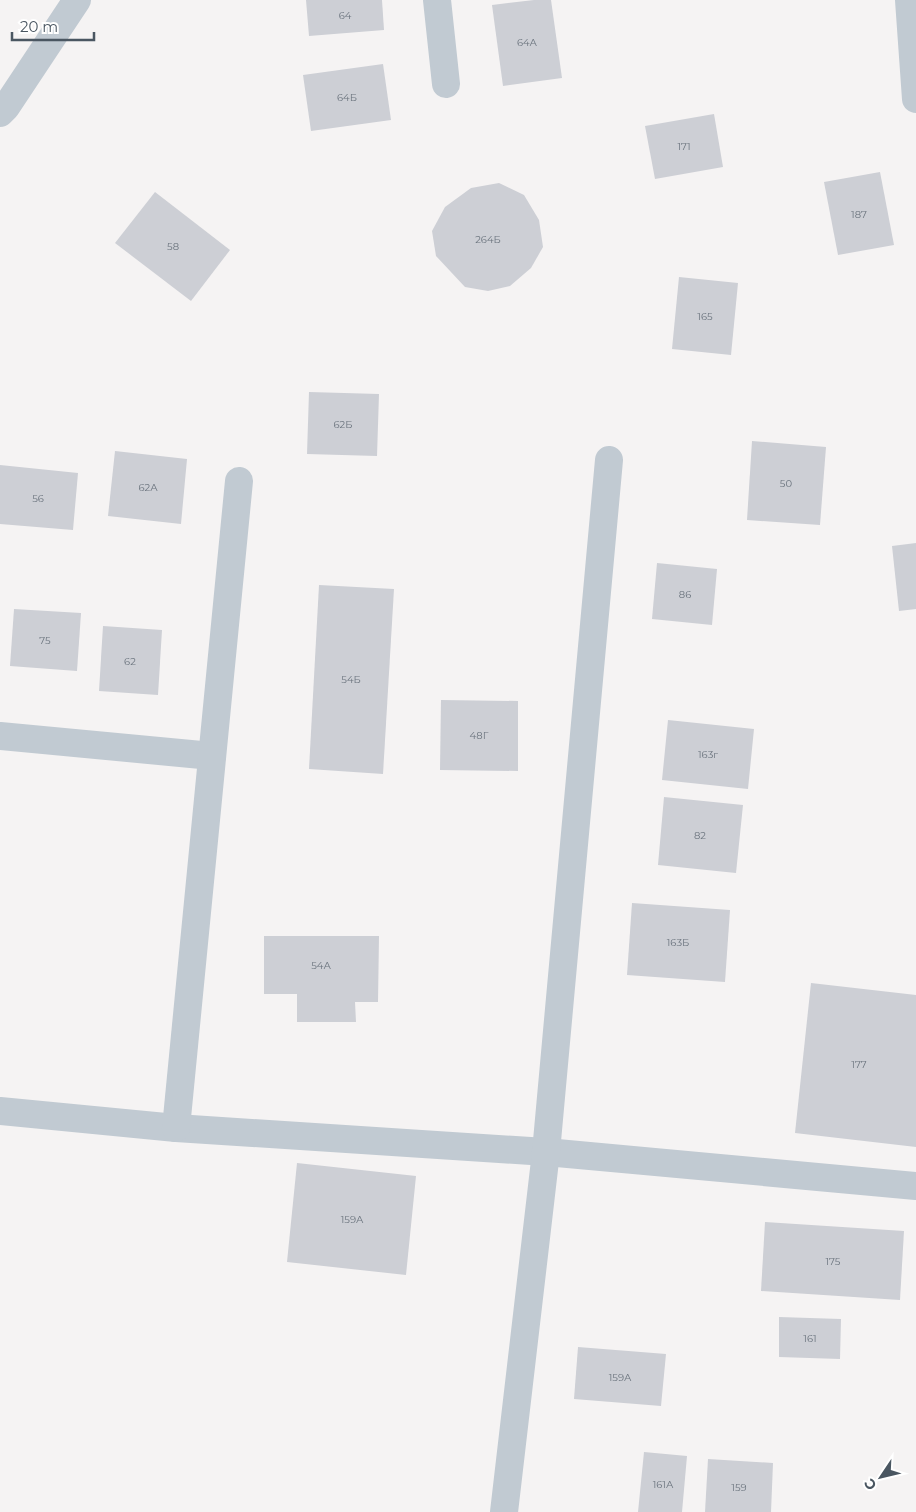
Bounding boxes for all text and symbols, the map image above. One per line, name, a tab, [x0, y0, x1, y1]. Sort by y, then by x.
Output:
house number: 64	[339, 9, 352, 22]
scale bar	[12, 10, 95, 42]
text: 20 m	[20, 17, 58, 36]
house number: 64А	[517, 36, 538, 49]
house number: 64Б	[337, 91, 357, 104]
house number: 171	[677, 140, 691, 153]
house number: 187	[851, 208, 867, 221]
house number: 264Б	[475, 233, 501, 246]
house number: 58	[167, 240, 179, 253]
house number: 165	[697, 310, 713, 323]
house number: 62Б	[333, 418, 353, 431]
house number: 50	[780, 477, 793, 490]
house number: 62А	[138, 481, 158, 494]
house number: 56	[32, 492, 44, 505]
house number: 86	[679, 588, 691, 601]
house number: 75	[39, 634, 51, 647]
house number: 62	[124, 655, 136, 668]
house number: 54Б	[341, 673, 361, 686]
house number: 48Г	[470, 729, 489, 742]
house number: 163г	[698, 748, 718, 761]
house number: 82	[694, 829, 706, 842]
house number: 163Б	[667, 936, 689, 949]
house number: 54А	[311, 959, 331, 972]
house number: 177	[851, 1058, 867, 1071]
house number: 159А	[341, 1213, 364, 1226]
house number: 175	[826, 1255, 841, 1268]
house number: 161	[803, 1332, 817, 1345]
house number: 159А	[609, 1371, 632, 1384]
north arrow	[856, 1452, 906, 1502]
text: С	[860, 1475, 881, 1494]
house number: 161А	[653, 1478, 674, 1491]
house number: 159	[731, 1481, 747, 1494]

